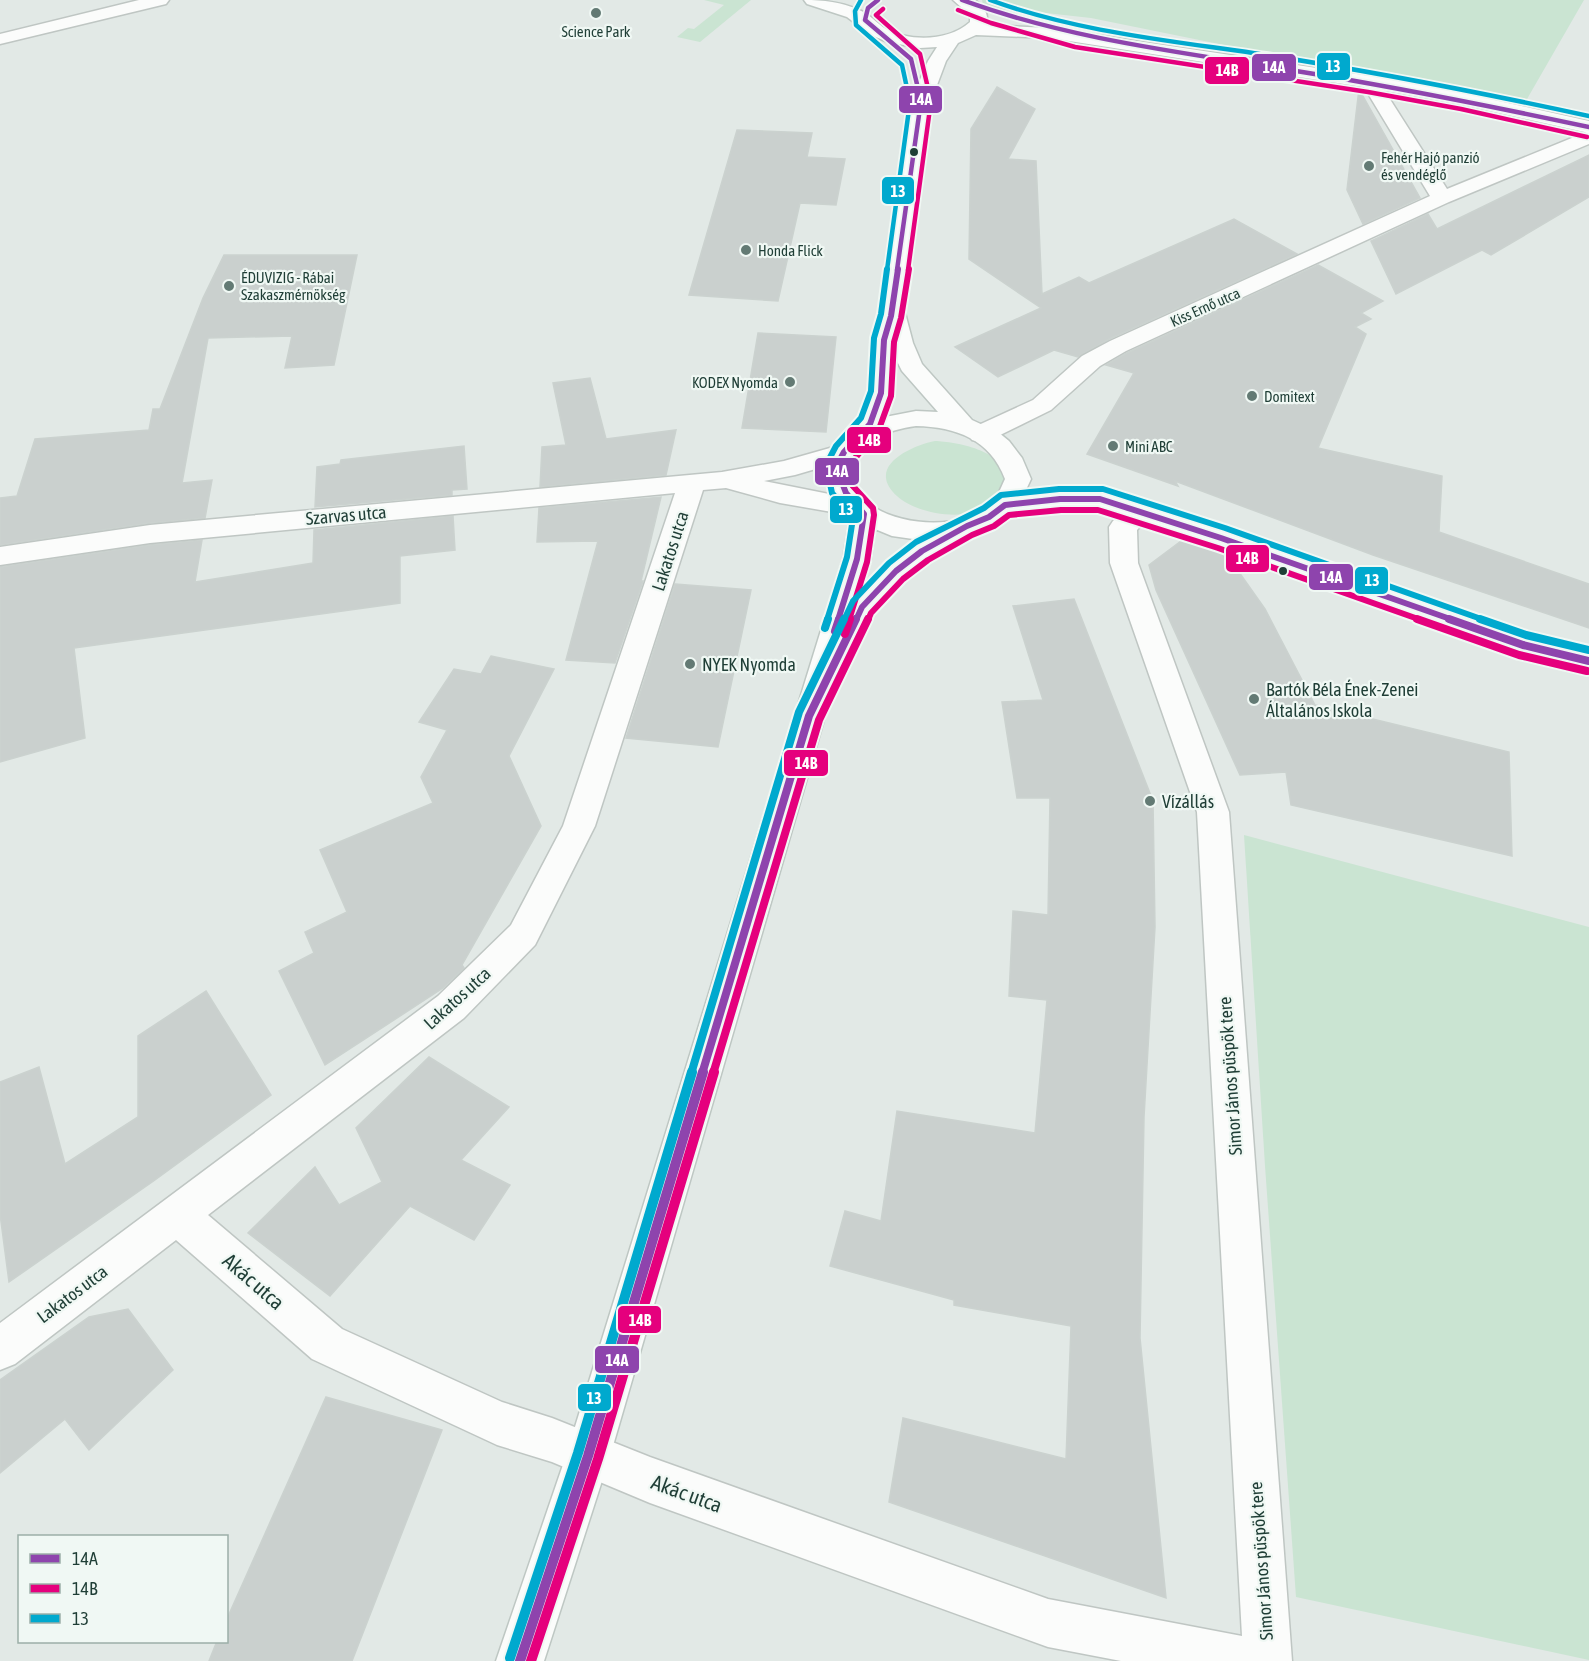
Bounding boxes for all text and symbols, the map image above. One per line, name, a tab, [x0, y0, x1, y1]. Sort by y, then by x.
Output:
marker: Science Park	[589, 6, 603, 20]
place label: Science Park	[562, 23, 631, 40]
line badge: 13	[1316, 52, 1351, 81]
line badge: 14A	[1251, 53, 1297, 82]
line badge: 14B	[1204, 56, 1250, 85]
text: 13	[1325, 57, 1341, 75]
text: 14A	[1263, 58, 1286, 76]
text: 14B	[1216, 61, 1239, 79]
line badge: 14A	[898, 85, 943, 114]
text: 14A	[910, 90, 933, 108]
unlabelled marker	[908, 146, 920, 158]
place label: Fehér Hajó panzió és vendéglő	[1381, 149, 1480, 183]
marker: Fehér Hajó panzió és vendéglő	[1362, 159, 1376, 173]
line badge: 13	[881, 176, 915, 205]
text: 13	[890, 182, 906, 200]
place label: Honda Flick	[758, 242, 823, 259]
marker: Honda Flick	[739, 243, 753, 257]
place label: ÉDUVIZIG - Rábai Szakaszmérnökség	[241, 269, 346, 303]
marker: ÉDUVIZIG - Rábai Szakaszmérnökség	[222, 279, 236, 293]
street label: Kiss Ernő utca	[1167, 284, 1243, 330]
place label: KODEX Nyomda	[692, 374, 778, 391]
marker: KODEX Nyomda	[783, 375, 797, 389]
place label: Domitext	[1264, 388, 1315, 405]
marker: Domitext	[1245, 389, 1259, 403]
line badge: 14B	[846, 426, 892, 454]
text: 14B	[858, 431, 881, 449]
place label: Mini ABC	[1125, 438, 1173, 455]
marker: Mini ABC	[1106, 439, 1120, 453]
line badge: 14A	[814, 457, 860, 486]
text: 14A	[826, 462, 849, 480]
line badge: 13	[829, 495, 863, 524]
text: 13	[838, 500, 854, 518]
street label: Szarvas utca	[305, 501, 387, 529]
street label: Lakatos utca	[647, 508, 693, 594]
line badge: 14B	[1225, 544, 1270, 573]
text: 14B	[1236, 549, 1259, 567]
line badge: 14A	[1308, 563, 1354, 591]
unlabelled marker	[1277, 565, 1289, 577]
line badge: 13	[1354, 566, 1389, 595]
text: 14A	[1320, 568, 1343, 586]
text: 13	[1364, 571, 1380, 589]
place label: NYEK Nyomda	[702, 654, 796, 675]
marker: NYEK Nyomda	[683, 657, 697, 671]
place label: Bartók Béla Ének-Zenei Általános Iskola	[1266, 679, 1419, 721]
marker: Bartók Béla Ének-Zenei Általános Iskola	[1247, 692, 1261, 706]
line badge: 14B	[783, 749, 829, 777]
text: 14B	[795, 754, 818, 772]
place label: Vízállás	[1162, 791, 1214, 812]
marker: Vízállás	[1143, 794, 1157, 808]
street label: Lakatos utca	[419, 963, 495, 1033]
street label: Simor János püspök tere	[1214, 996, 1246, 1156]
street label: Akác utca	[218, 1248, 290, 1314]
street label: Lakatos utca	[33, 1261, 111, 1327]
line badge: 14B	[617, 1305, 662, 1334]
text: 14B	[629, 1311, 652, 1329]
line badge: 14A	[594, 1345, 640, 1374]
text: 14A	[606, 1351, 629, 1369]
line badge: 13	[577, 1383, 612, 1412]
text: 13	[586, 1389, 602, 1407]
street label: Akác utca	[648, 1469, 726, 1517]
street label: Simor János püspök tere	[1245, 1481, 1277, 1641]
legend	[18, 1535, 228, 1643]
text: 14A	[72, 1548, 98, 1569]
text: 14B	[72, 1578, 98, 1599]
text: 13	[72, 1608, 89, 1629]

